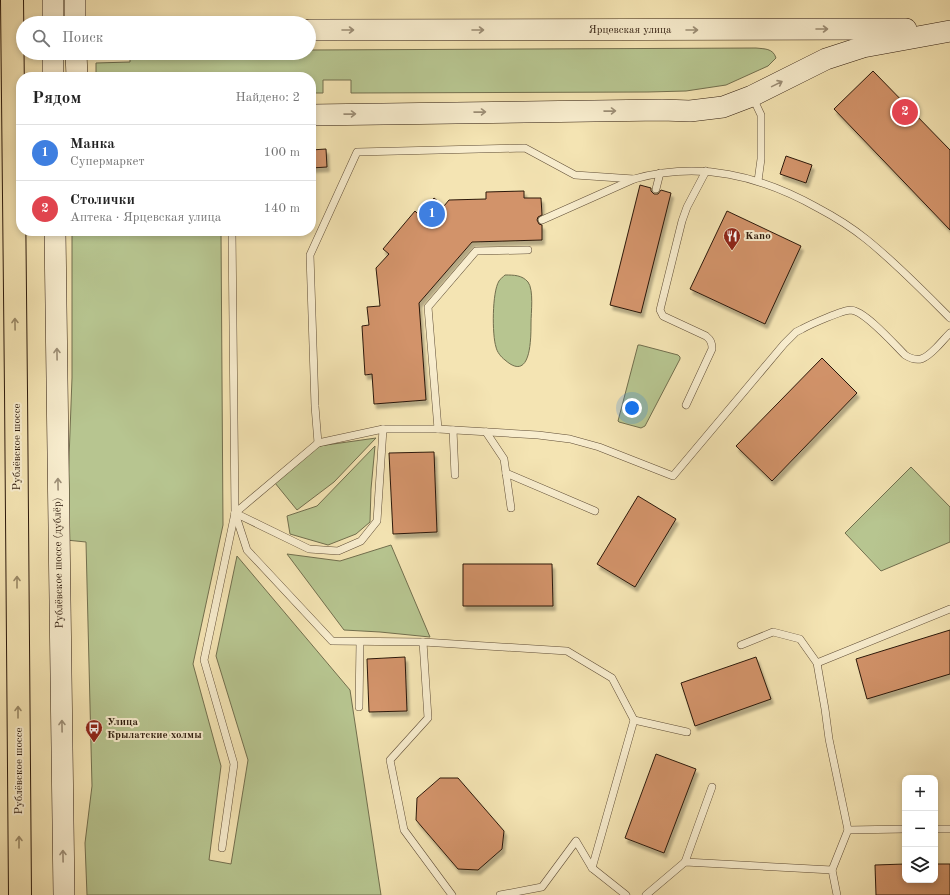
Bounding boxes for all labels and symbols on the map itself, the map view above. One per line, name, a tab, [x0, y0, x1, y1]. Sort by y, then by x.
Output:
street label: Ярцевская улица	[588, 25, 672, 36]
one-way arrow	[815, 25, 828, 33]
one-way arrow	[341, 26, 354, 34]
one-way arrow	[471, 26, 484, 34]
one-way arrow	[685, 26, 698, 34]
one-way arrow	[771, 80, 783, 87]
pin: 2	[892, 97, 918, 127]
one-way arrow	[603, 107, 616, 115]
one-way arrow	[473, 108, 486, 116]
one-way arrow	[343, 110, 356, 117]
pin: 1	[419, 199, 445, 229]
restaurant icon: Kano	[722, 226, 742, 251]
place label: Kano	[745, 231, 771, 242]
one-way arrow	[11, 318, 19, 331]
one-way arrow	[53, 348, 61, 361]
your location	[622, 398, 642, 418]
street label: Рублёвское шоссе	[12, 403, 23, 491]
one-way arrow	[54, 478, 62, 491]
street label: Рублёвское шоссе (дублёр)	[52, 497, 66, 629]
one-way arrow	[14, 576, 21, 589]
one-way arrow	[15, 706, 22, 719]
place label: Улица Крылатские холмы	[107, 717, 202, 741]
bus stop icon: Улица Крылатские холмы	[84, 718, 104, 743]
one-way arrow	[58, 720, 66, 733]
street label: Рублёвское шоссе	[14, 727, 25, 815]
one-way arrow	[15, 836, 23, 849]
one-way arrow	[60, 850, 67, 863]

